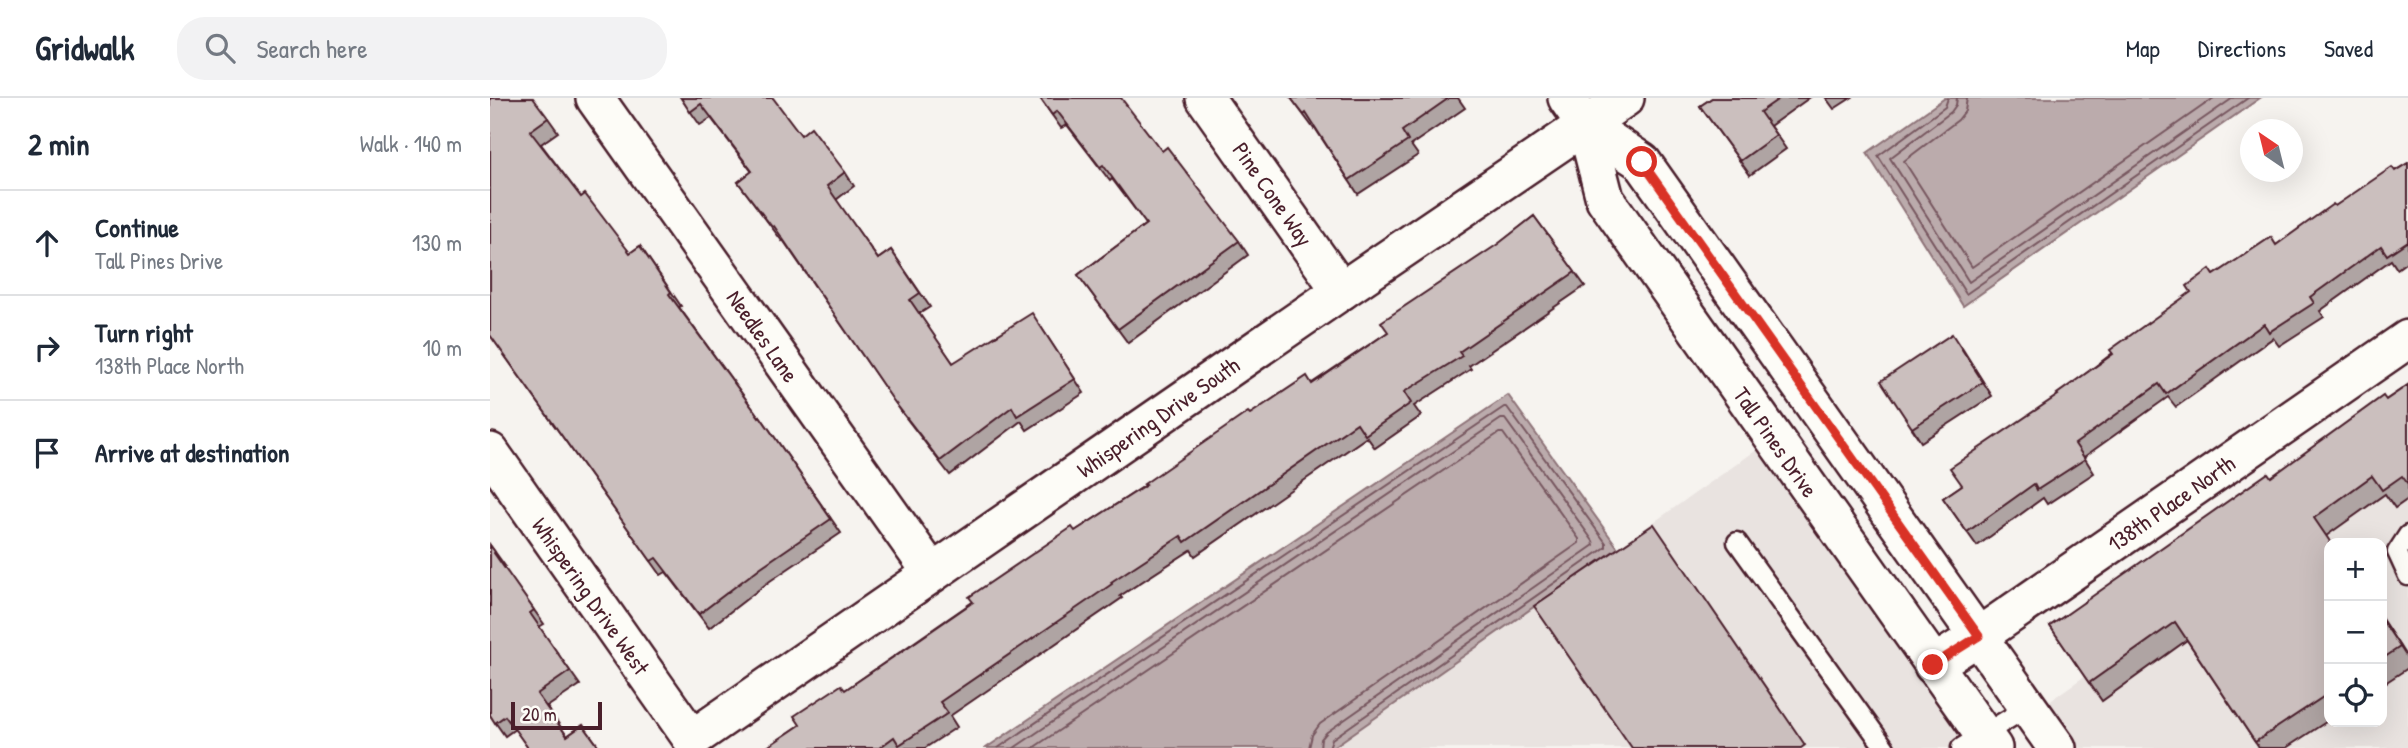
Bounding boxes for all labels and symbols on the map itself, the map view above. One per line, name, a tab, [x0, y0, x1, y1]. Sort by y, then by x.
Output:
north arrow	[2240, 119, 2303, 182]
street label: Pine Cone Way	[1226, 136, 1320, 253]
route start	[1626, 146, 1657, 177]
street label: Needles Lane	[720, 284, 806, 388]
street label: Whispering Drive South	[1070, 349, 1246, 485]
street label: Tall Pines Drive	[1727, 381, 1825, 503]
street label: 138th Place North	[2101, 447, 2241, 558]
street label: Whispering Drive West	[525, 511, 657, 682]
route end	[1917, 649, 1948, 680]
scale bar	[511, 699, 602, 731]

